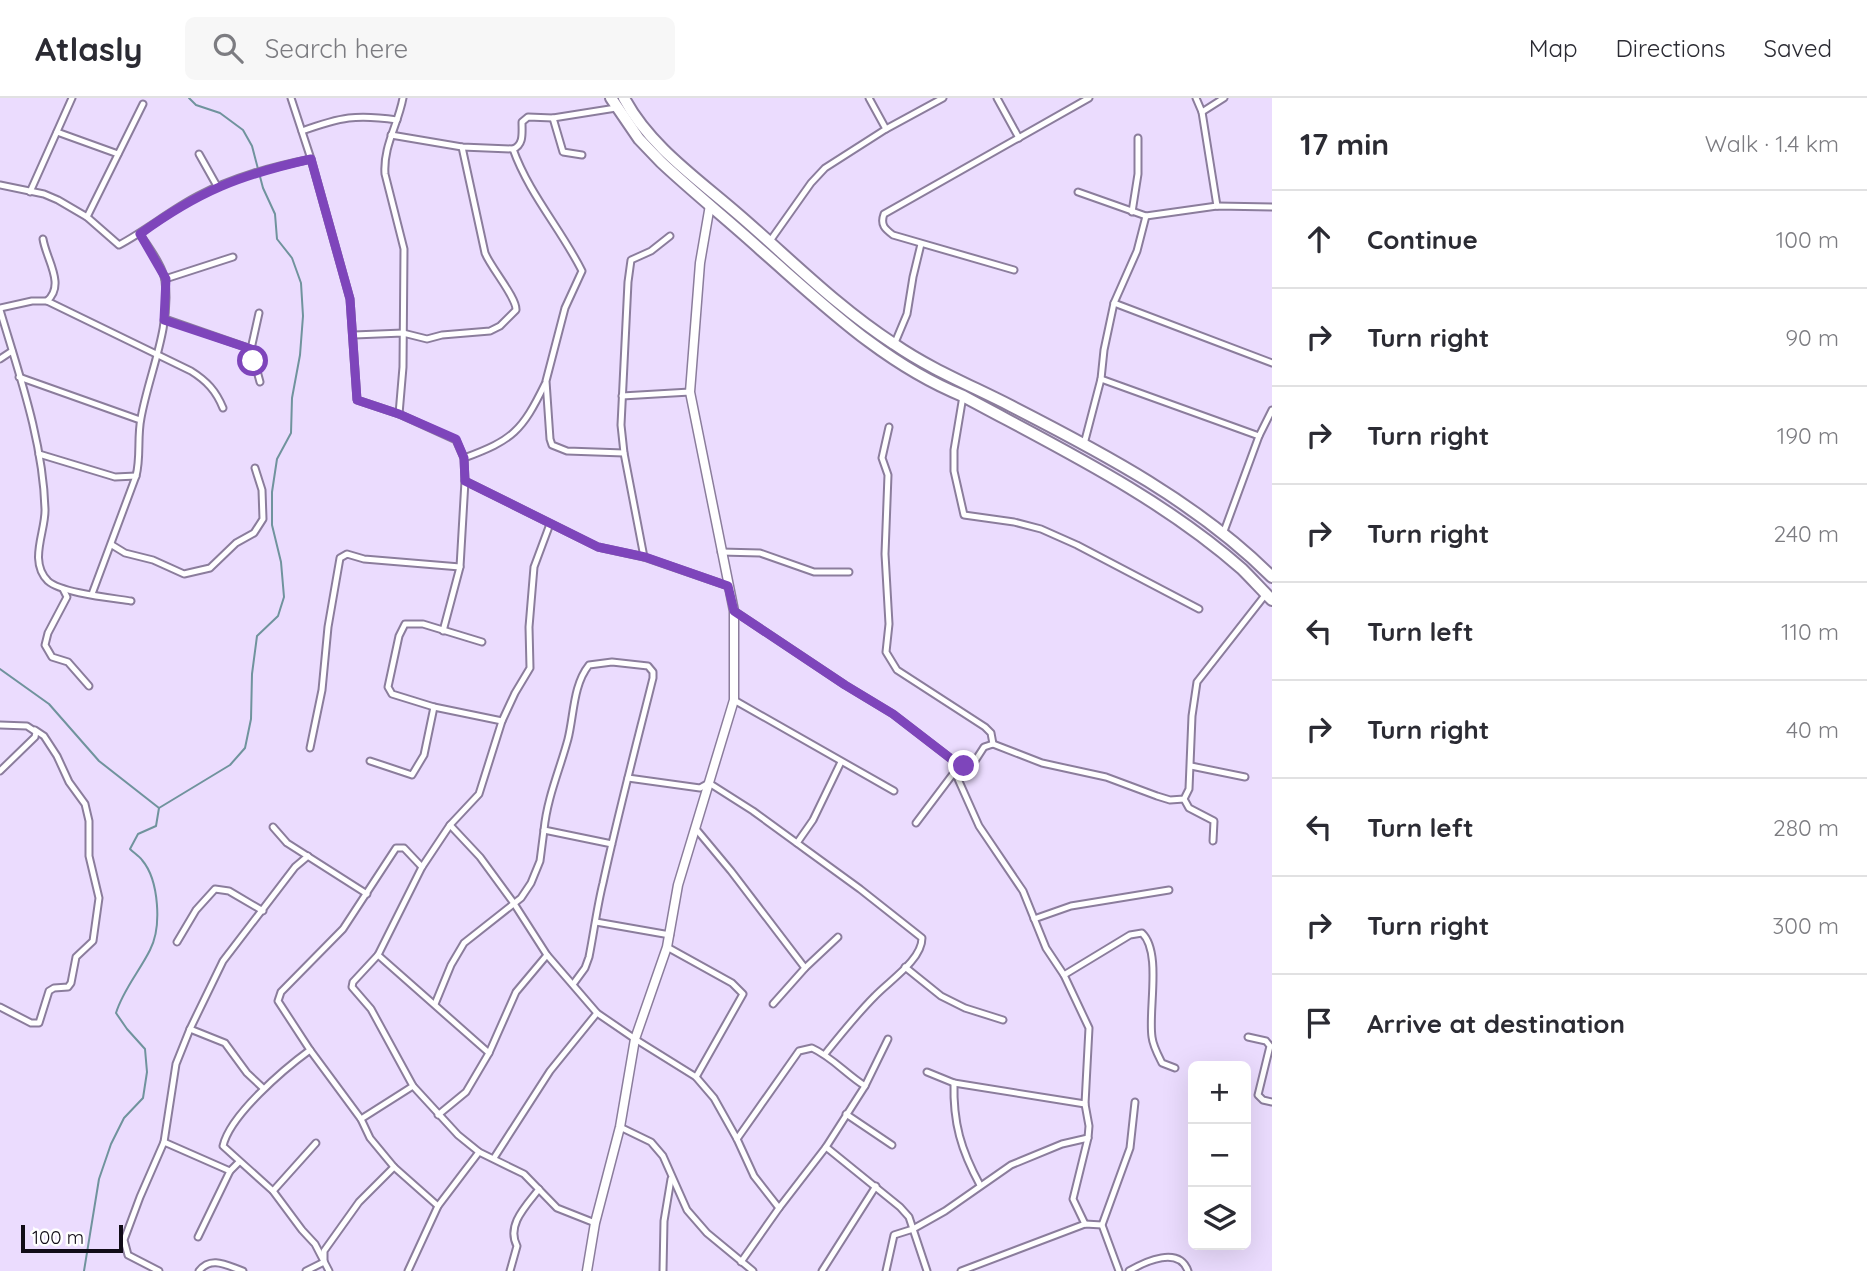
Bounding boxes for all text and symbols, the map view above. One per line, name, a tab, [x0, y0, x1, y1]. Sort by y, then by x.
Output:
search box	[185, 17, 675, 80]
text: Atlasly	[35, 28, 143, 69]
icon: search	[209, 29, 247, 67]
text: Search here	[265, 32, 408, 65]
text: Map	[1529, 33, 1578, 63]
text: Directions	[1616, 33, 1726, 63]
text: Saved	[1764, 33, 1832, 63]
text: 17 min	[1300, 125, 1389, 163]
text: Walk · 1.4 km	[1705, 129, 1839, 158]
icon: ahead	[1300, 220, 1338, 258]
text: Continue	[1367, 223, 1478, 256]
text: 100 m	[1776, 225, 1839, 254]
icon: right	[1300, 318, 1338, 356]
text: Turn right	[1367, 321, 1489, 354]
text: 90 m	[1785, 323, 1839, 352]
route start	[237, 345, 268, 376]
icon: right	[1300, 416, 1338, 454]
text: Turn right	[1367, 419, 1489, 452]
text: 190 m	[1777, 421, 1839, 450]
icon: right	[1300, 514, 1338, 552]
text: Turn right	[1367, 517, 1489, 550]
text: 240 m	[1774, 519, 1839, 548]
icon: left	[1300, 612, 1338, 650]
text: Turn left	[1367, 615, 1474, 648]
text: 110 m	[1781, 617, 1839, 646]
icon: right	[1300, 710, 1338, 748]
text: Turn right	[1367, 713, 1489, 746]
text: 40 m	[1786, 715, 1839, 744]
route end	[948, 750, 979, 781]
icon: left	[1300, 808, 1338, 846]
text: Turn left	[1367, 811, 1474, 844]
text: 280 m	[1773, 813, 1839, 842]
icon: right	[1300, 906, 1338, 944]
text: Turn right	[1367, 909, 1489, 942]
text: 300 m	[1772, 911, 1839, 940]
icon: arrive	[1300, 1004, 1338, 1042]
text: Arrive at destination	[1367, 1007, 1625, 1040]
map controls	[1188, 1061, 1251, 1250]
button: +	[1188, 1061, 1251, 1124]
button: −	[1188, 1124, 1251, 1187]
button: layers	[1188, 1187, 1251, 1250]
scale bar	[21, 1222, 122, 1254]
text: 100 m	[32, 1225, 84, 1249]

